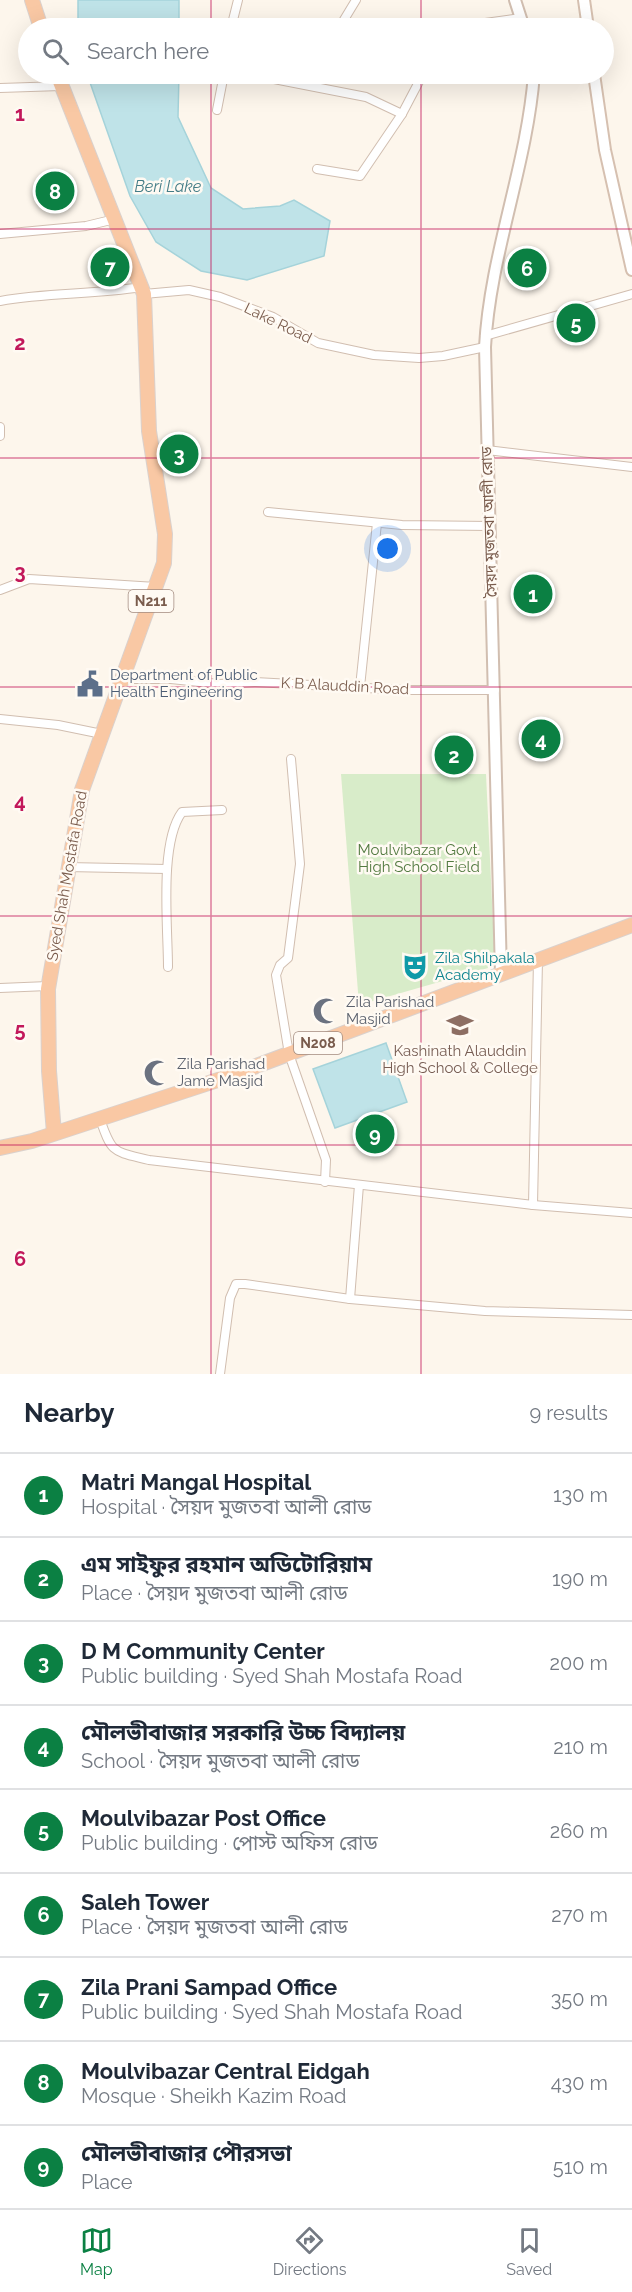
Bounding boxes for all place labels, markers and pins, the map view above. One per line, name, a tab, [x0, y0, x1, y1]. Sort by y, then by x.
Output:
pin: 8	[36, 168, 74, 213]
pin: 7	[90, 244, 130, 290]
pin: 6	[508, 246, 546, 290]
pin: 5	[556, 300, 596, 346]
pin: 3	[160, 432, 198, 476]
pin: 1	[514, 572, 552, 616]
place label: Department of Public Health Engineering	[110, 666, 258, 701]
public building icon: Department of Public Health Engineering	[75, 669, 105, 699]
pin: 4	[522, 716, 560, 762]
pin: 2	[434, 732, 474, 777]
place label: Zila Shilpakala Academy	[435, 949, 535, 984]
theatre icon: Zila Shilpakala Academy	[400, 952, 430, 982]
place label: Zila Parishad Masjid	[346, 993, 434, 1028]
mosque icon: Zila Parishad Masjid	[311, 996, 341, 1026]
school or university icon: Kashinath Alauddin High School & College	[445, 1010, 475, 1040]
place label: Kashinath Alauddin High School & College	[382, 1042, 538, 1077]
place label: Zila Parishad Jame Masjid	[177, 1055, 265, 1090]
mosque icon: Zila Parishad Jame Masjid	[142, 1058, 172, 1088]
pin: 9	[356, 1112, 394, 1156]

